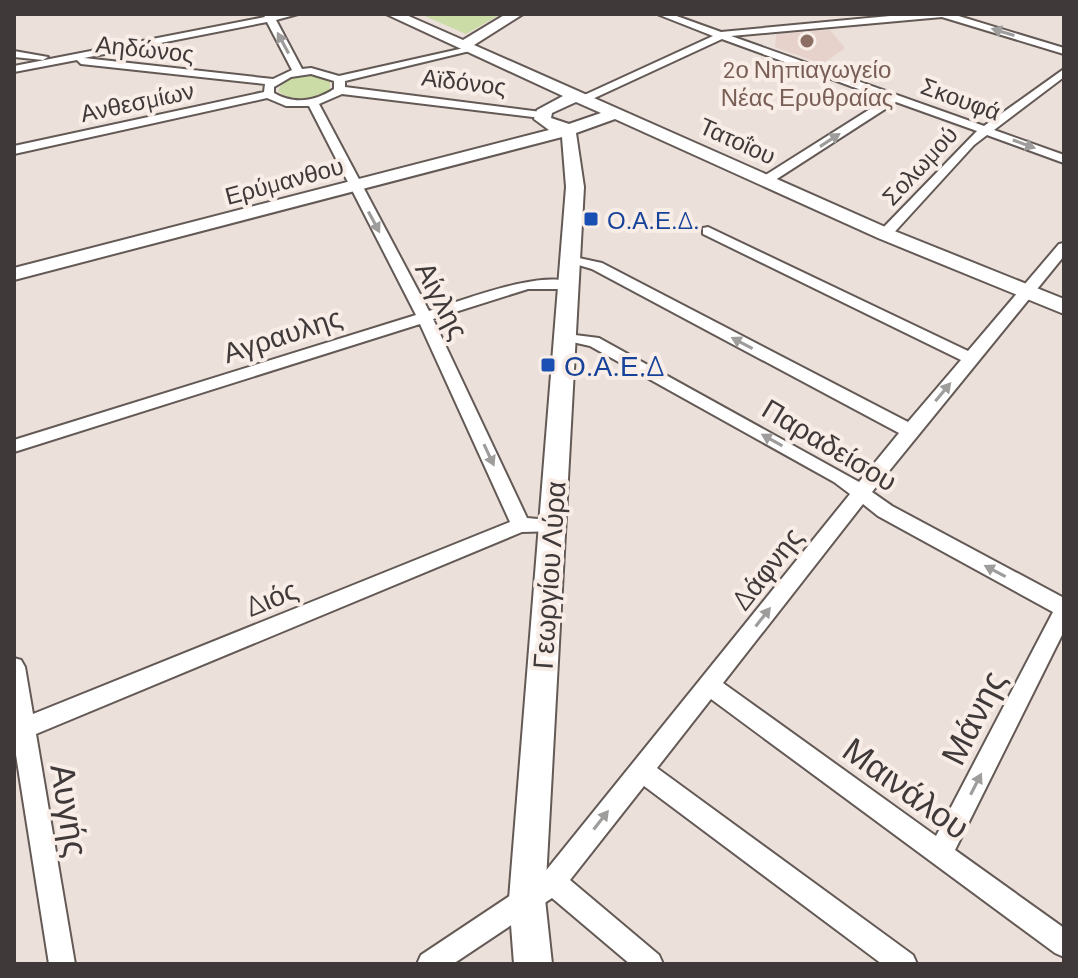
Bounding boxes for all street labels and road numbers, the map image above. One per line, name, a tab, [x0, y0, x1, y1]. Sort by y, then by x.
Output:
street label: Αηδώνος	[95, 28, 195, 68]
street label: Αϊδόνος	[420, 61, 508, 101]
street label: Σκουφά	[917, 70, 1005, 126]
street label: Ανθεσμίων	[77, 75, 197, 127]
street label: Τατοΐου	[695, 110, 781, 170]
street label: Σολωμού	[875, 119, 963, 211]
street label: Ερύμανθου	[222, 150, 346, 210]
street label: Αίγλης	[409, 256, 477, 344]
street label: Αγραυλης	[218, 299, 346, 369]
street label: Παραδείσου	[757, 391, 903, 497]
street label: Γεωργίου Λύρα	[524, 480, 572, 670]
street label: Δάφνης	[723, 520, 809, 616]
street label: Διός	[240, 571, 302, 623]
street label: Μάνης	[931, 663, 1013, 771]
street label: Μαινάλου	[836, 727, 978, 847]
street label: Αυγής	[43, 761, 99, 859]

